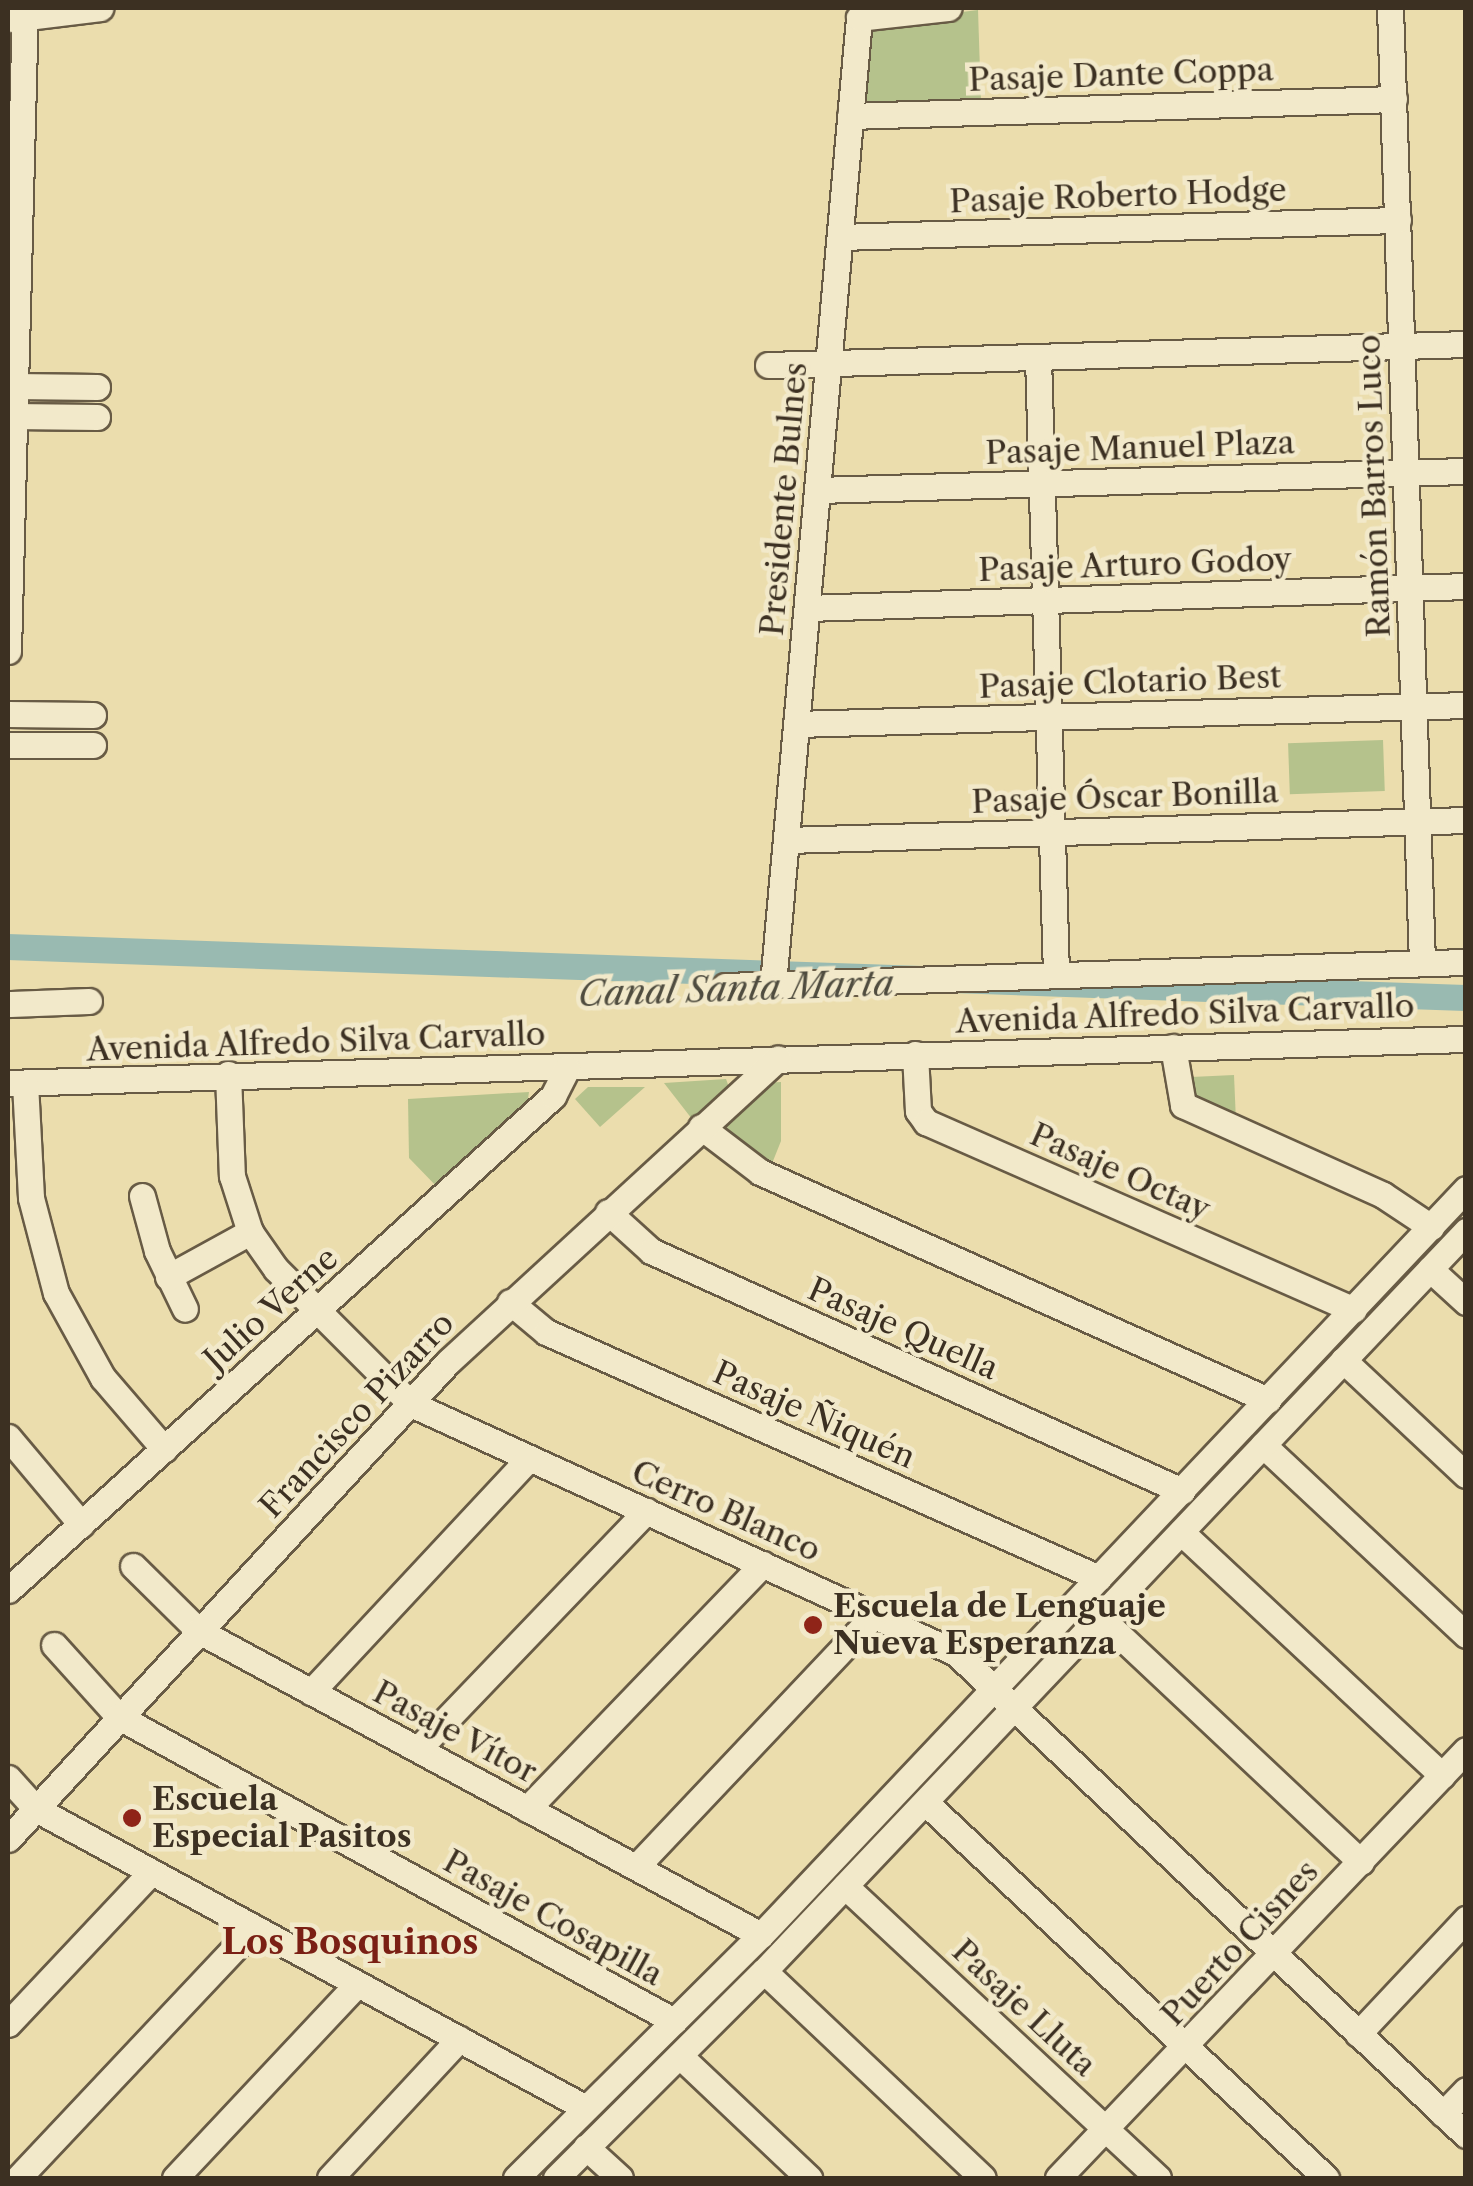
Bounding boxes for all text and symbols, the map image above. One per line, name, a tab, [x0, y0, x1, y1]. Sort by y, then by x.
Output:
street label: Pasaje Dante Coppa	[968, 50, 1274, 100]
street label: Pasaje Roberto Hodge	[949, 171, 1287, 221]
street label: Ramón Barros Luco	[1350, 334, 1398, 638]
street label: Presidente Bulnes	[753, 361, 815, 637]
street label: Pasaje Manuel Plaza	[985, 423, 1295, 473]
street label: Pasaje Arturo Godoy	[977, 540, 1293, 590]
street label: Pasaje Clotario Best	[978, 658, 1282, 706]
street label: Pasaje Óscar Bonilla	[971, 772, 1279, 822]
water label: Canal Santa Marta	[577, 962, 895, 1016]
street label: Avenida Alfredo Silva Carvallo	[954, 987, 1416, 1041]
street label: Avenida Alfredo Silva Carvallo	[85, 1015, 547, 1069]
street label: Pasaje Octay	[1024, 1115, 1216, 1229]
street label: Julio Verne	[196, 1239, 346, 1379]
street label: Pasaje Quella	[802, 1270, 1004, 1388]
street label: Francisco Pizarro	[252, 1304, 462, 1526]
street label: Pasaje Ñiquén	[707, 1353, 921, 1477]
street label: Cerro Blanco	[626, 1452, 826, 1570]
place label: Escuela de Lenguaje Nueva Esperanza	[833, 1588, 1166, 1663]
marker: Escuela de Lenguaje Nueva Esperanza	[802, 1614, 824, 1636]
street label: Pasaje Vítor	[366, 1673, 544, 1791]
place label: Escuela Especial Pasitos	[152, 1781, 412, 1856]
marker: Escuela Especial Pasitos	[121, 1807, 143, 1829]
street label: Pasaje Cosapilla	[437, 1842, 669, 1994]
street label: Puerto Cisnes	[1154, 1852, 1326, 2034]
district label: Los Bosquinos	[221, 1921, 479, 1963]
street label: Pasaje Lluta	[944, 1932, 1104, 2084]

